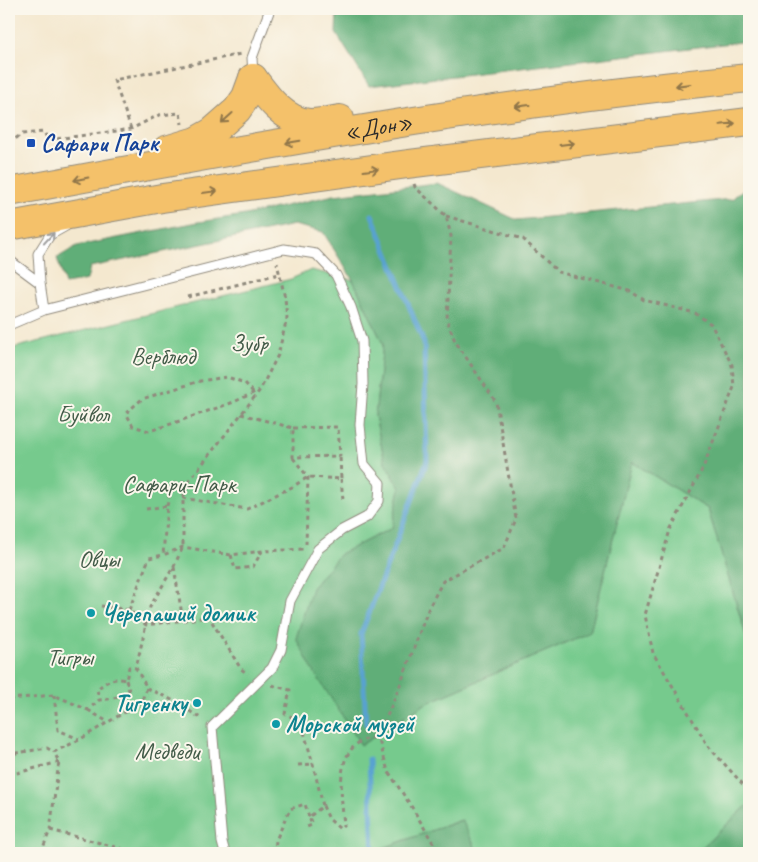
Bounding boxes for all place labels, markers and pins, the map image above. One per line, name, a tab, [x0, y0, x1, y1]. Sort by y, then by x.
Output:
place label: Сафари Парк	[41, 128, 160, 158]
marker: Сафари Парк	[25, 137, 37, 149]
place label: Черепаший домик	[101, 598, 257, 628]
marker: Черепаший домик	[85, 607, 97, 619]
place label: Тигренку	[115, 688, 190, 718]
marker: Тигренку	[191, 697, 203, 709]
place label: Морской музей	[286, 709, 416, 740]
marker: Морской музей	[270, 718, 282, 730]

